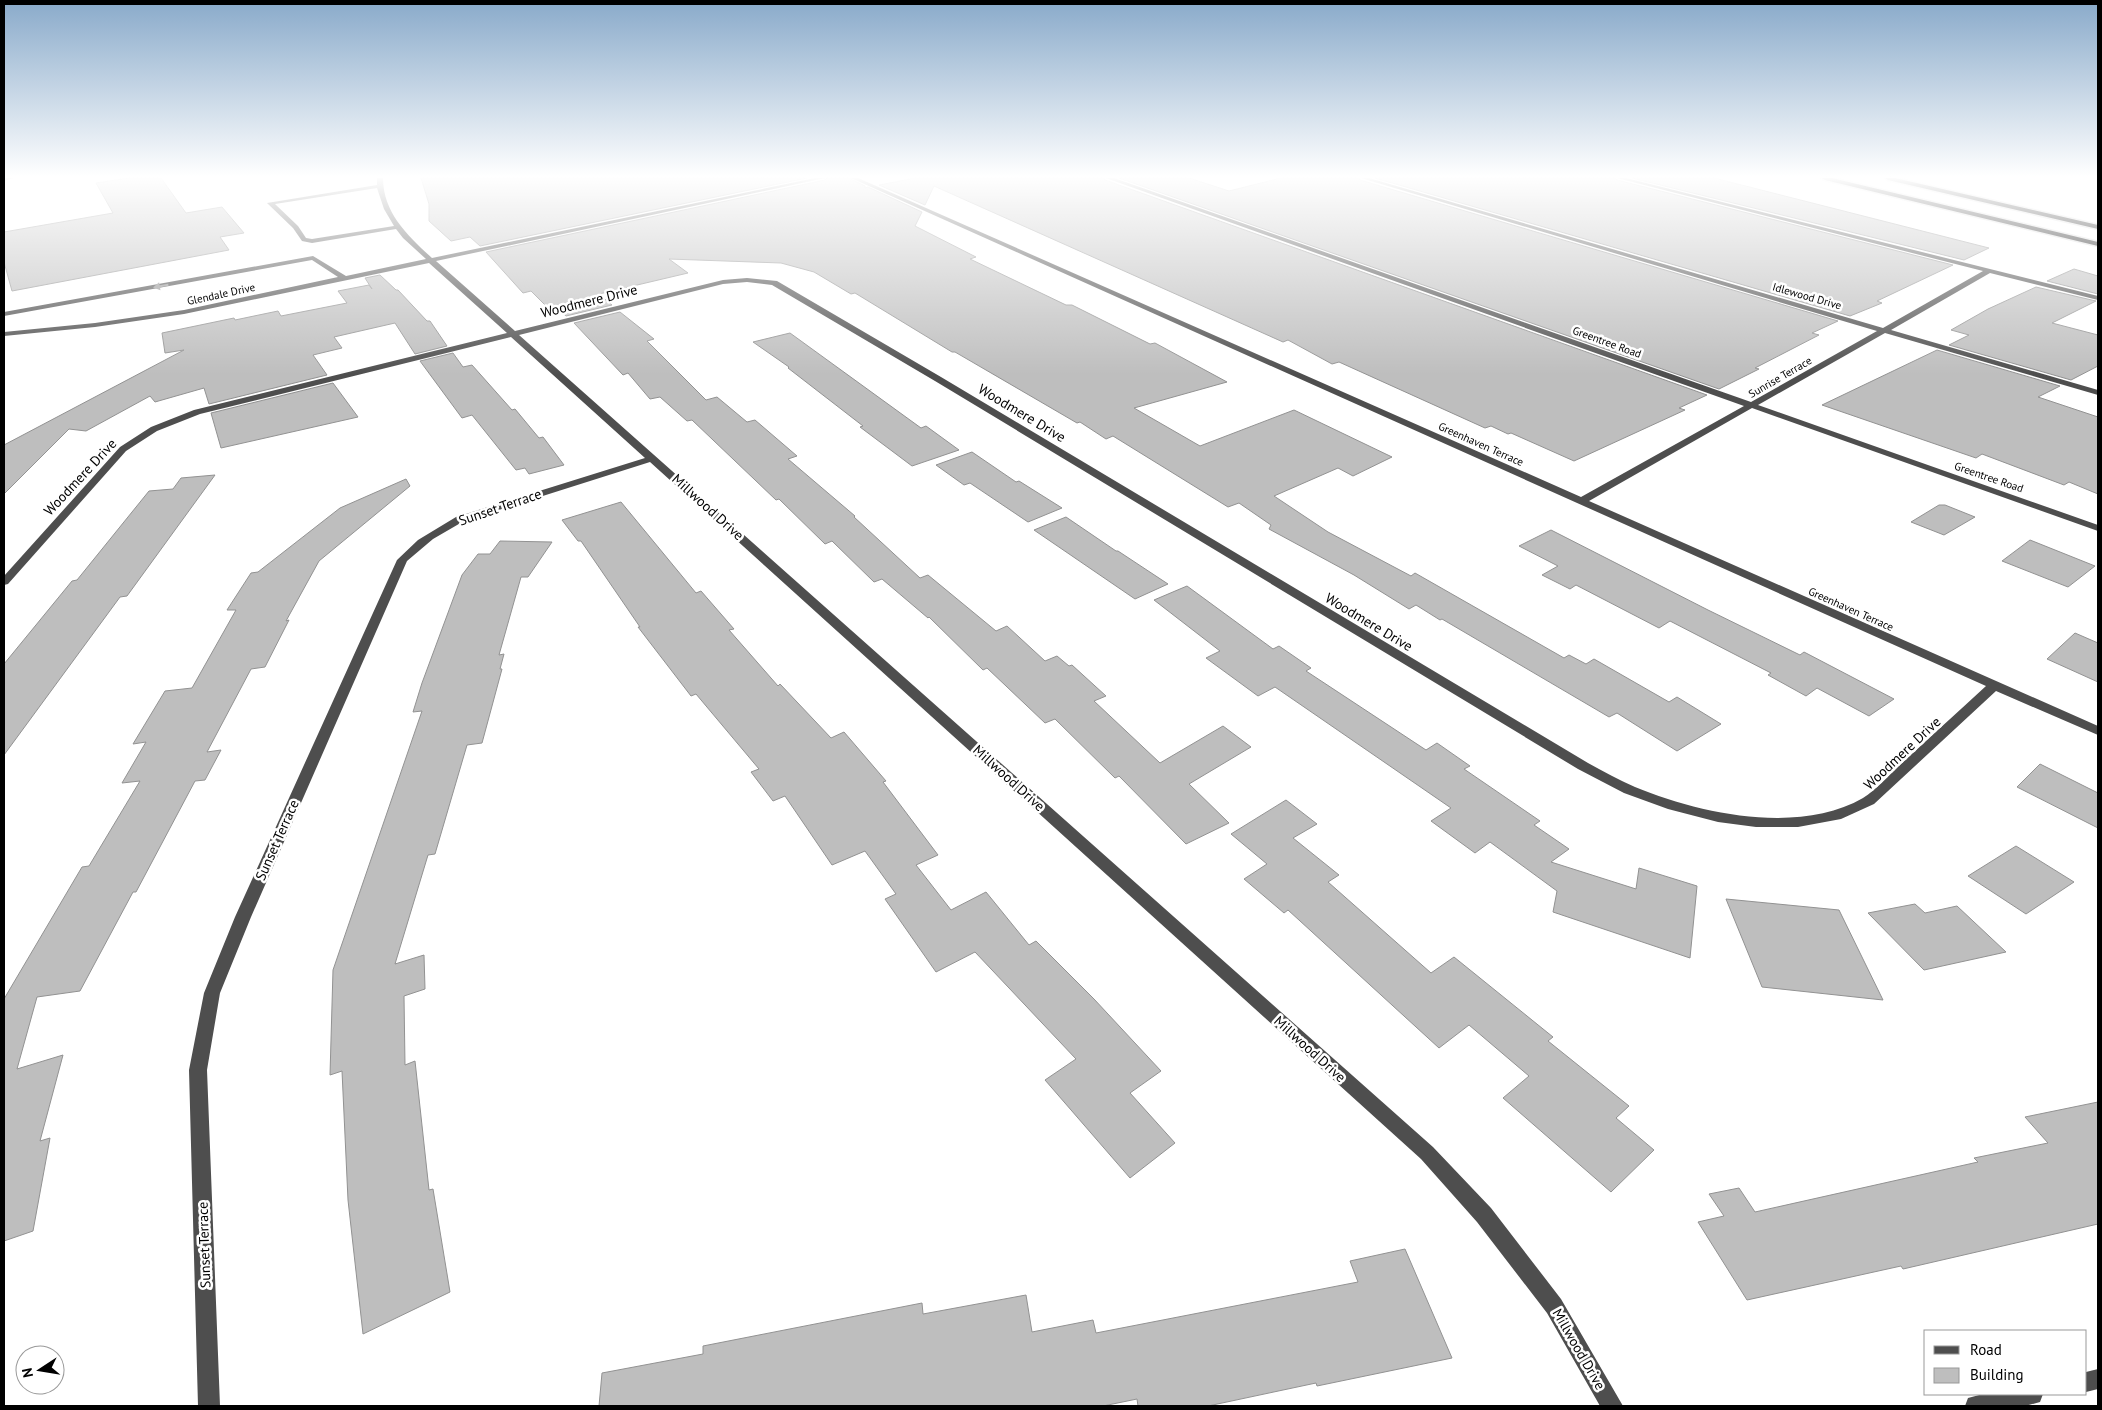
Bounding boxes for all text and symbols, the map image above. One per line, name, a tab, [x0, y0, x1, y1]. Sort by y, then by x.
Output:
street label: Idlewood Drive	[1771, 279, 1843, 313]
street label: Glendale Drive	[186, 280, 257, 308]
street label: Woodmere Drive	[539, 280, 639, 322]
one-way arrow	[153, 282, 169, 290]
street label: Greentree Road	[1571, 323, 1643, 361]
street label: Sunrise Terrace	[1746, 353, 1815, 401]
street label: Woodmere Drive	[975, 380, 1069, 446]
street label: Greenhaven Terrace	[1436, 419, 1526, 469]
street label: Woodmere Drive	[40, 435, 120, 519]
street label: Greentree Road	[1953, 459, 2026, 495]
street label: Millwood Drive	[668, 470, 748, 544]
street label: Sunset Terrace	[456, 484, 544, 530]
street label: Greenhaven Terrace	[1806, 584, 1896, 634]
street label: Woodmere Drive	[1322, 589, 1416, 655]
street label: Woodmere Drive	[1860, 713, 1944, 793]
street label: Millwood Drive	[969, 741, 1049, 815]
street label: Sunset Terrace	[251, 797, 303, 883]
street label: Millwood Drive	[1270, 1012, 1350, 1086]
street label: Sunset Terrace	[193, 1202, 215, 1288]
street label: Millwood Drive	[1549, 1305, 1609, 1393]
legend	[1924, 1330, 2087, 1395]
text: Road	[1970, 1340, 2002, 1359]
north arrow	[15, 1345, 65, 1395]
text: Building	[1970, 1365, 2024, 1384]
text: N	[18, 1366, 37, 1379]

